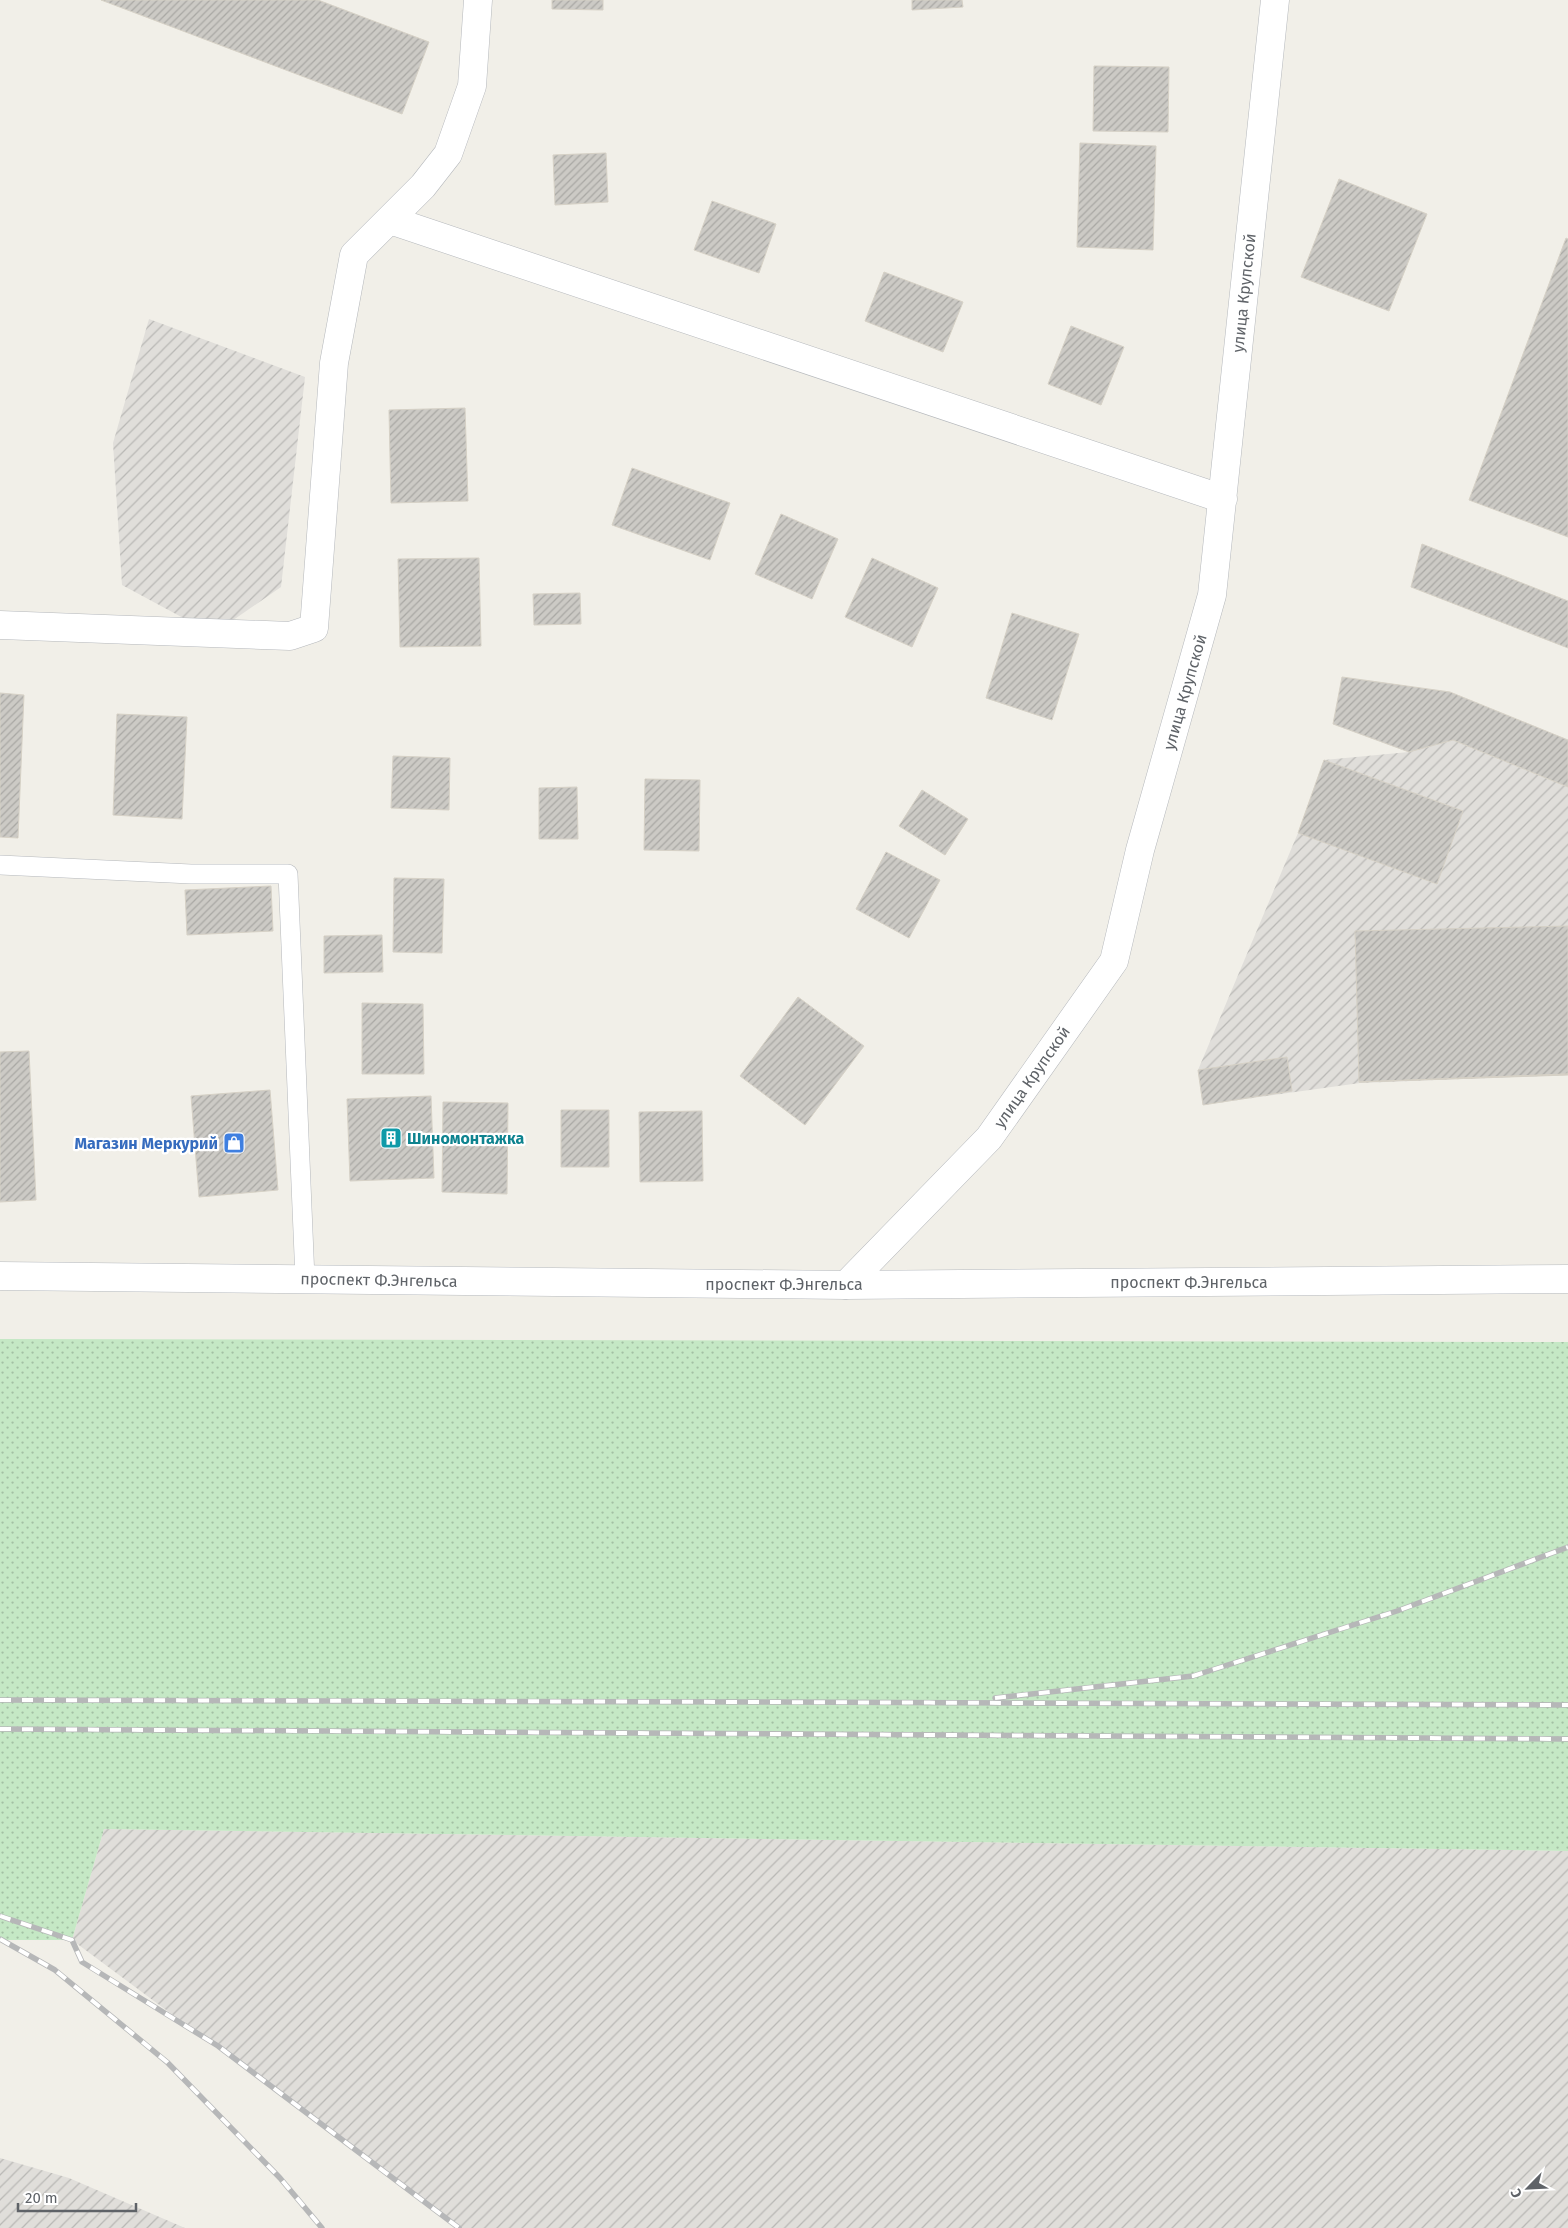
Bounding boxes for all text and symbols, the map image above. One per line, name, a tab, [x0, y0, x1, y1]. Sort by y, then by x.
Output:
street label: улица Крупской	[1228, 232, 1260, 354]
street label: улица Крупской	[1159, 632, 1211, 752]
street label: улица Крупской	[990, 1023, 1074, 1131]
building icon: Шиномонтажка	[379, 1126, 403, 1150]
place label: Шиномонтажка	[407, 1129, 525, 1148]
shop icon: Магазин Меркурий	[222, 1131, 246, 1155]
place label: Магазин Меркурий	[75, 1134, 218, 1153]
street label: проспект Ф.Энгельса	[300, 1269, 458, 1291]
street label: проспект Ф.Энгельса	[1110, 1273, 1268, 1292]
street label: проспект Ф.Энгельса	[705, 1275, 863, 1294]
north arrow	[1503, 2163, 1553, 2213]
scale bar	[18, 2180, 135, 2212]
text: С	[1507, 2186, 1526, 2200]
text: 20 m	[25, 2189, 58, 2207]

